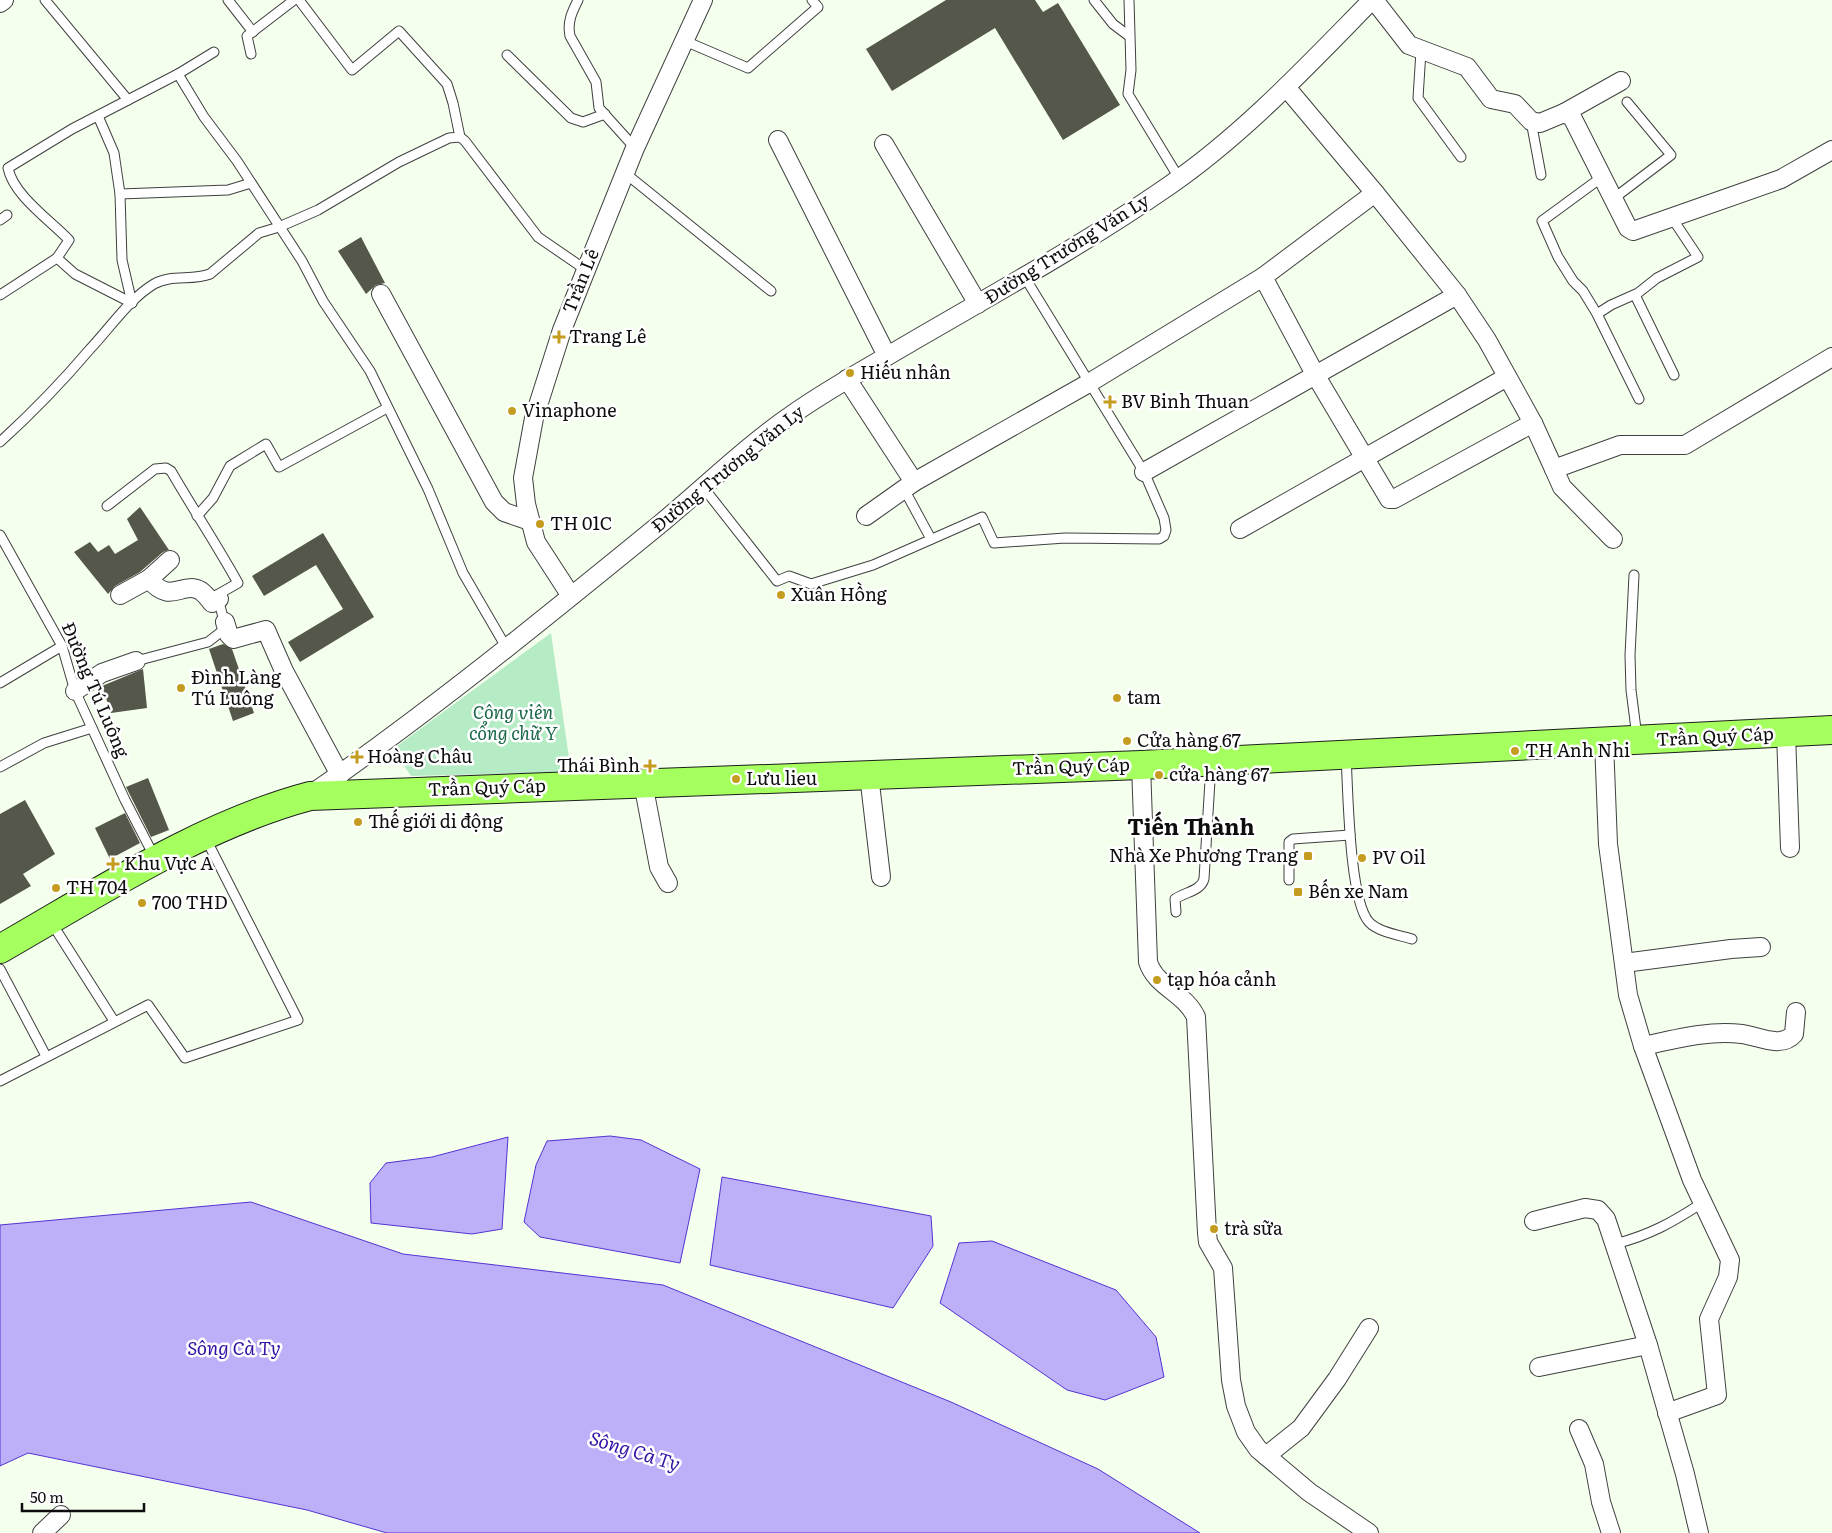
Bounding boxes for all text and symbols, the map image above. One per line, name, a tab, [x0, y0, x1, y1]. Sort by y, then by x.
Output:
street label: Đường Trương Văn Ly	[979, 186, 1154, 309]
street label: Trần Lê	[555, 244, 605, 317]
place label: Trang Lê	[569, 322, 646, 349]
marker: Trang Lê	[553, 331, 565, 343]
place label: Hiếu nhân	[860, 358, 951, 385]
marker: Hiếu nhân	[844, 367, 856, 379]
place label: BV Binh Thuan	[1121, 387, 1249, 414]
marker: BV Binh Thuan	[1103, 395, 1117, 409]
place label: Vinaphone	[522, 396, 617, 423]
street label: Đường Trương Văn Ly	[645, 397, 810, 538]
marker: Vinaphone	[506, 405, 518, 417]
place label: TH 01C	[550, 509, 612, 536]
marker: TH 01C	[534, 518, 546, 530]
place label: Xuân Hồng	[791, 580, 888, 607]
marker: Xuân Hồng	[775, 589, 787, 601]
street label: Đường Tú Luông	[56, 617, 137, 762]
place label: Đình Làng Tú Luông	[191, 663, 282, 711]
marker: Đình Làng Tú Luông	[175, 682, 187, 694]
place label: tam	[1127, 683, 1161, 710]
marker: tam	[1111, 692, 1123, 704]
park label: Công viên cổng chữ Y	[469, 698, 558, 746]
street label: Trần Quý Cáp	[1655, 719, 1775, 752]
place label: Cửa hàng 67	[1137, 726, 1241, 753]
marker: Cửa hàng 67	[1121, 735, 1133, 747]
place label: TH Anh Nhi	[1525, 736, 1630, 763]
place label: Hoàng Châu	[367, 742, 473, 769]
marker: TH Anh Nhi	[1509, 745, 1521, 757]
street label: Trần Quý Cáp	[1012, 750, 1130, 781]
marker: Hoàng Châu	[351, 751, 363, 763]
place label: Thái Bình	[557, 751, 640, 778]
marker: Thái Bình	[644, 760, 656, 772]
place label: cửa hàng 67	[1169, 760, 1269, 787]
place label: Lưu lieu	[746, 764, 817, 791]
marker: cửa hàng 67	[1153, 769, 1165, 781]
street label: Trần Quý Cáp	[428, 771, 546, 802]
marker: Lưu lieu	[730, 773, 742, 785]
place label: Thế giới di động	[368, 807, 504, 834]
district label: Tiến Thành	[1127, 809, 1255, 842]
marker: Thế giới di động	[352, 816, 364, 828]
place label: Nhà Xe Phương Trang	[1109, 841, 1299, 868]
place label: PV Oil	[1372, 843, 1425, 870]
place label: Khu Vực A	[124, 849, 214, 876]
marker: Nhà Xe Phương Trang	[1302, 850, 1314, 862]
marker: PV Oil	[1356, 852, 1368, 864]
marker: Khu Vực A	[106, 857, 120, 871]
place label: TH 704	[66, 873, 128, 900]
place label: Bến xe Nam	[1308, 877, 1409, 904]
marker: TH 704	[50, 882, 62, 894]
marker: Bến xe Nam	[1292, 886, 1304, 898]
place label: 700 THD	[152, 888, 228, 915]
marker: 700 THD	[136, 897, 148, 909]
place label: tạp hóa cảnh	[1167, 965, 1276, 992]
marker: tạp hóa cảnh	[1151, 974, 1163, 986]
place label: trà sữa	[1224, 1214, 1283, 1241]
marker: trà sữa	[1208, 1223, 1220, 1235]
water label: Sông Cà Ty	[187, 1333, 281, 1361]
water label: Sông Cà Ty	[587, 1423, 684, 1477]
scale bar	[22, 1480, 145, 1512]
text: 50 m	[30, 1485, 64, 1508]

